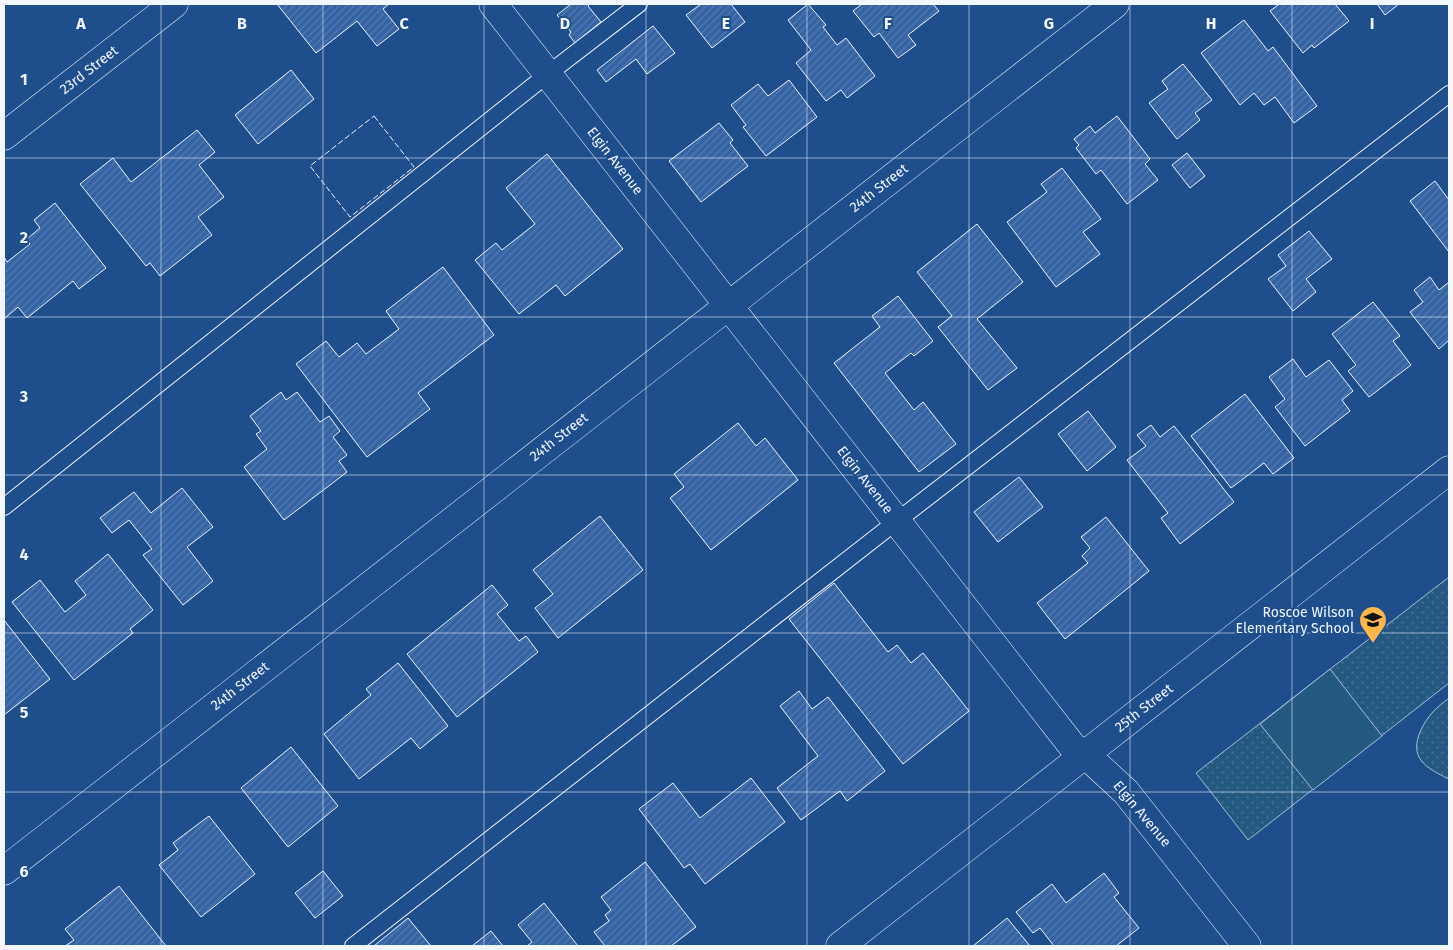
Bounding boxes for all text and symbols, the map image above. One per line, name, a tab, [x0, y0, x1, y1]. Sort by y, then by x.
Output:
text: A	[75, 14, 86, 33]
text: B	[237, 14, 247, 33]
text: C	[399, 14, 409, 33]
text: D	[560, 14, 570, 33]
text: E	[722, 14, 730, 33]
text: F	[884, 14, 892, 33]
text: G	[1044, 14, 1054, 33]
text: H	[1206, 14, 1216, 33]
text: I	[1370, 14, 1374, 33]
street label: 23rd Street	[57, 42, 122, 98]
text: 1	[20, 70, 28, 89]
street label: Elgin Avenue	[583, 124, 647, 198]
street label: 24th Street	[847, 159, 912, 216]
text: 2	[20, 228, 28, 247]
text: 3	[19, 387, 28, 406]
street label: 24th Street	[527, 408, 592, 465]
street label: Elgin Avenue	[833, 443, 897, 517]
text: 4	[19, 545, 29, 564]
place label: Roscoe Wilson Elementary School	[1236, 604, 1354, 637]
school or university icon: Roscoe Wilson Elementary School	[1358, 605, 1388, 644]
street label: 24th Street	[208, 657, 273, 714]
street label: 25th Street	[1112, 680, 1177, 736]
text: 5	[20, 703, 29, 722]
street label: Elgin Avenue	[1109, 777, 1175, 851]
text: 6	[19, 862, 29, 881]

